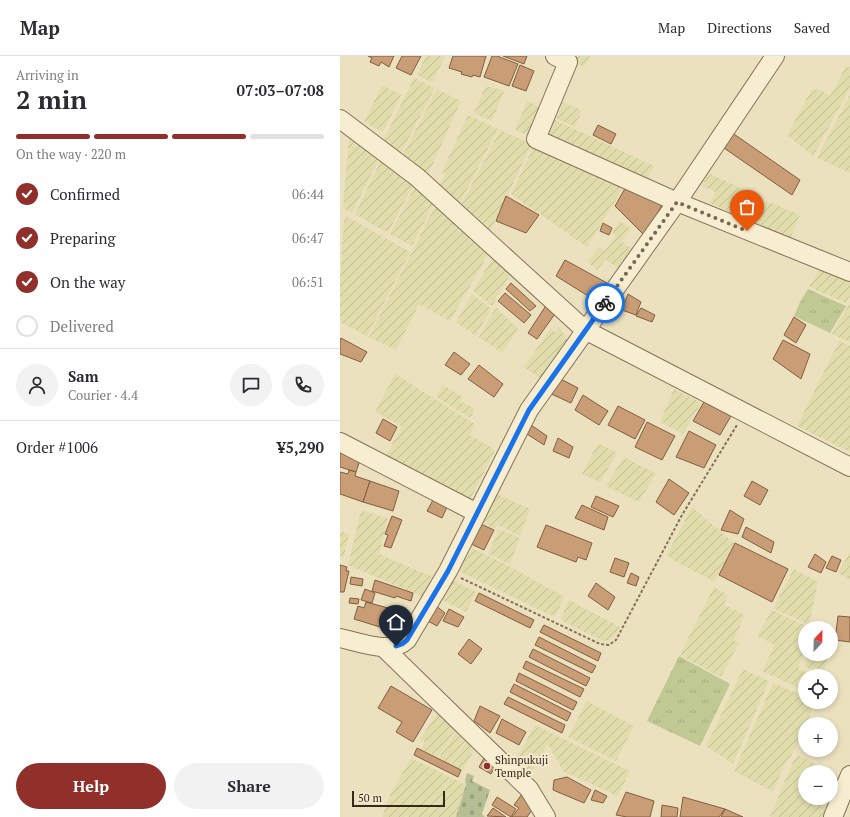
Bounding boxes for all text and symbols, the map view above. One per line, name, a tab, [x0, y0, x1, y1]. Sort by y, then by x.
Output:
text: Map	[20, 15, 60, 40]
text: Map	[658, 18, 685, 37]
text: Directions	[707, 18, 772, 37]
text: Saved	[794, 18, 830, 37]
text: Arriving in	[16, 66, 79, 84]
text: 07:03–07:08	[237, 80, 324, 100]
text: 2 min	[16, 82, 87, 116]
text: On the way · 220 m	[16, 145, 126, 163]
icon: check	[16, 183, 38, 205]
text: Confirmed	[50, 184, 120, 204]
text: 06:44	[292, 185, 324, 203]
pin	[730, 190, 764, 231]
icon: bag	[736, 196, 758, 218]
icon: check	[16, 227, 38, 249]
text: Preparing	[50, 228, 115, 248]
text: 06:47	[292, 229, 324, 247]
icon: check	[16, 271, 38, 293]
text: On the way	[50, 272, 125, 292]
text: 06:51	[292, 273, 324, 291]
courier	[585, 283, 625, 323]
icon: bike	[594, 292, 616, 314]
text: Delivered	[50, 316, 114, 336]
button: person	[16, 364, 58, 406]
button: chat	[230, 364, 272, 406]
button: phone	[282, 364, 324, 406]
text: Sam	[68, 366, 99, 386]
text: Courier · 4.4	[68, 386, 138, 404]
text: Order #1006	[16, 437, 98, 457]
text: ¥5,290	[277, 437, 324, 457]
pin	[379, 605, 413, 646]
icon: home	[385, 611, 407, 633]
north arrow	[798, 621, 838, 661]
map controls	[798, 621, 838, 805]
button: locate	[798, 669, 838, 709]
button: +	[798, 717, 838, 757]
place label: Shinpukuji Temple	[495, 753, 548, 780]
marker: Shinpukuji Temple	[482, 761, 492, 771]
button: Help	[16, 763, 166, 809]
button: Share	[174, 763, 324, 809]
button: −	[798, 765, 838, 805]
scale bar	[352, 789, 445, 808]
text: 50 m	[358, 791, 382, 805]

